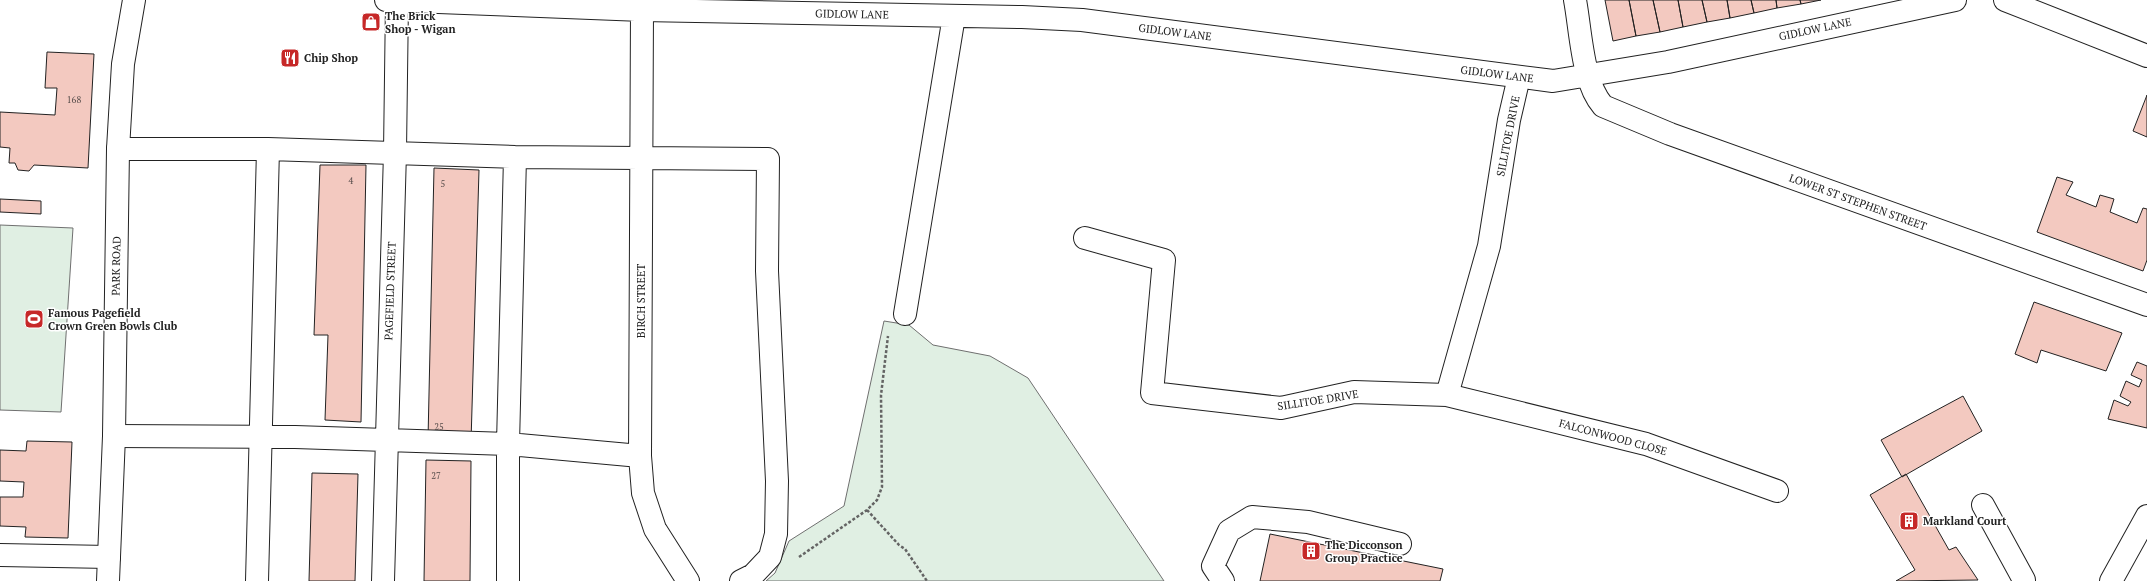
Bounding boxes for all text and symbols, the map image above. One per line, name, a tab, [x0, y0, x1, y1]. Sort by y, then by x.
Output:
street label: GIDLOW LANE	[815, 6, 889, 22]
place label: The Brick Shop - Wigan	[385, 9, 456, 36]
shop icon: The Brick Shop - Wigan	[360, 11, 382, 33]
street label: GIDLOW LANE	[1777, 14, 1853, 44]
street label: GIDLOW LANE	[1138, 21, 1212, 43]
restaurant icon: Chip Shop	[279, 47, 301, 69]
place label: Chip Shop	[304, 51, 358, 65]
street label: GIDLOW LANE	[1460, 63, 1534, 85]
house number: 168	[67, 94, 81, 106]
street label: SILLITOE DRIVE	[1493, 94, 1523, 178]
street label: LOWER ST STEPHEN STREET	[1787, 171, 1929, 234]
house number: 4	[349, 175, 354, 187]
house number: 5	[441, 178, 446, 190]
street label: PARK ROAD	[108, 236, 124, 296]
street label: PAGEFIELD STREET	[381, 241, 399, 341]
street label: BIRCH STREET	[634, 264, 648, 338]
place label: Famous Pagefield Crown Green Bowls Club	[48, 306, 178, 333]
sports icon: Famous Pagefield Crown Green Bowls Club	[23, 308, 45, 330]
street label: SILLITOE DRIVE	[1276, 387, 1360, 413]
street label: FALCONWOOD CLOSE	[1557, 416, 1669, 458]
house number: 25	[434, 421, 444, 433]
house number: 27	[431, 470, 441, 482]
building icon: Markland Court	[1898, 510, 1920, 532]
place label: Markland Court	[1923, 514, 2007, 528]
place label: The Dicconson Group Practice	[1325, 538, 1403, 565]
building icon: The Dicconson Group Practice	[1300, 540, 1322, 562]

